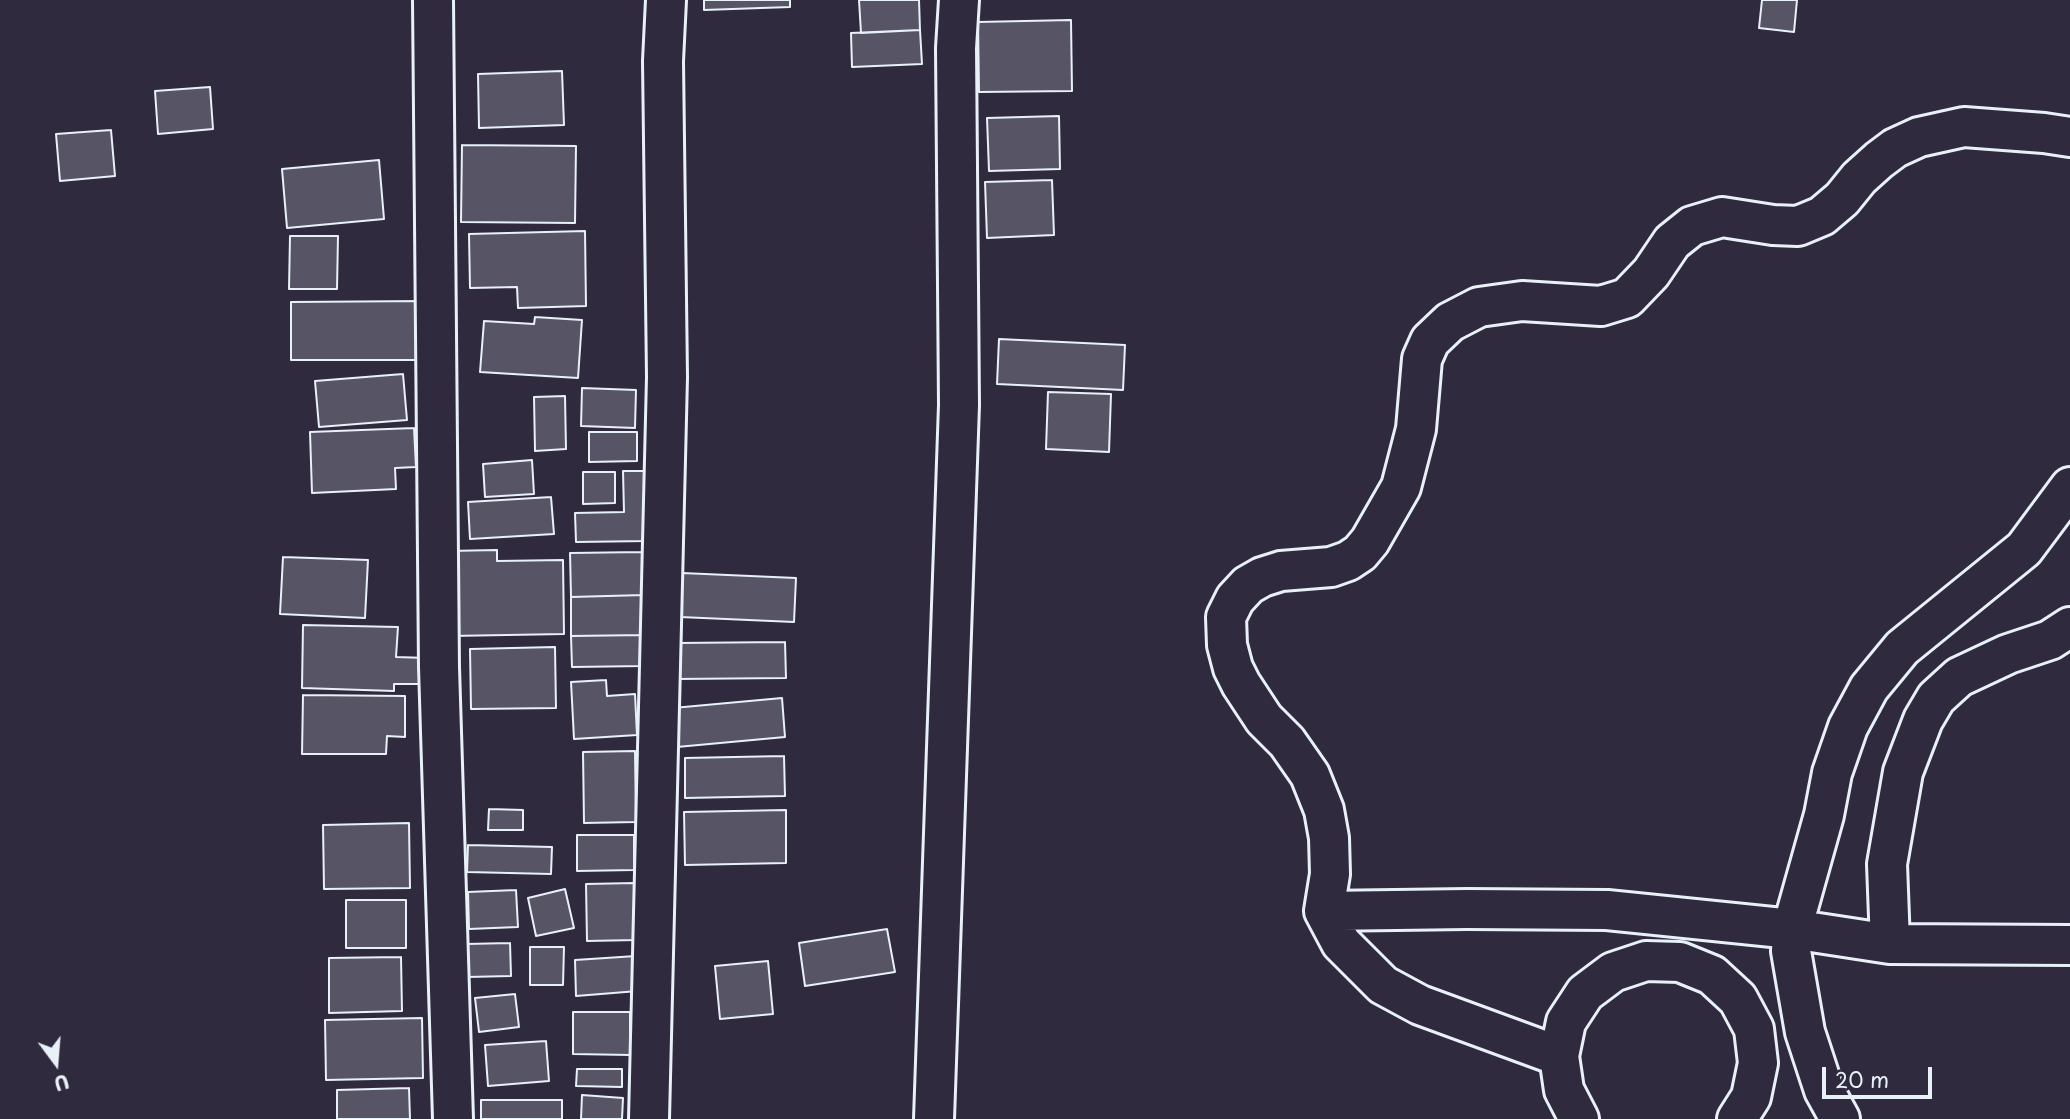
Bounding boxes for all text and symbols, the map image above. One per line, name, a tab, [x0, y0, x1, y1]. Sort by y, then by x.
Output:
north arrow	[21, 1028, 91, 1098]
scale bar	[1825, 1052, 1935, 1096]
text: 20 m	[1835, 1063, 1889, 1095]
text: U	[51, 1068, 73, 1099]

